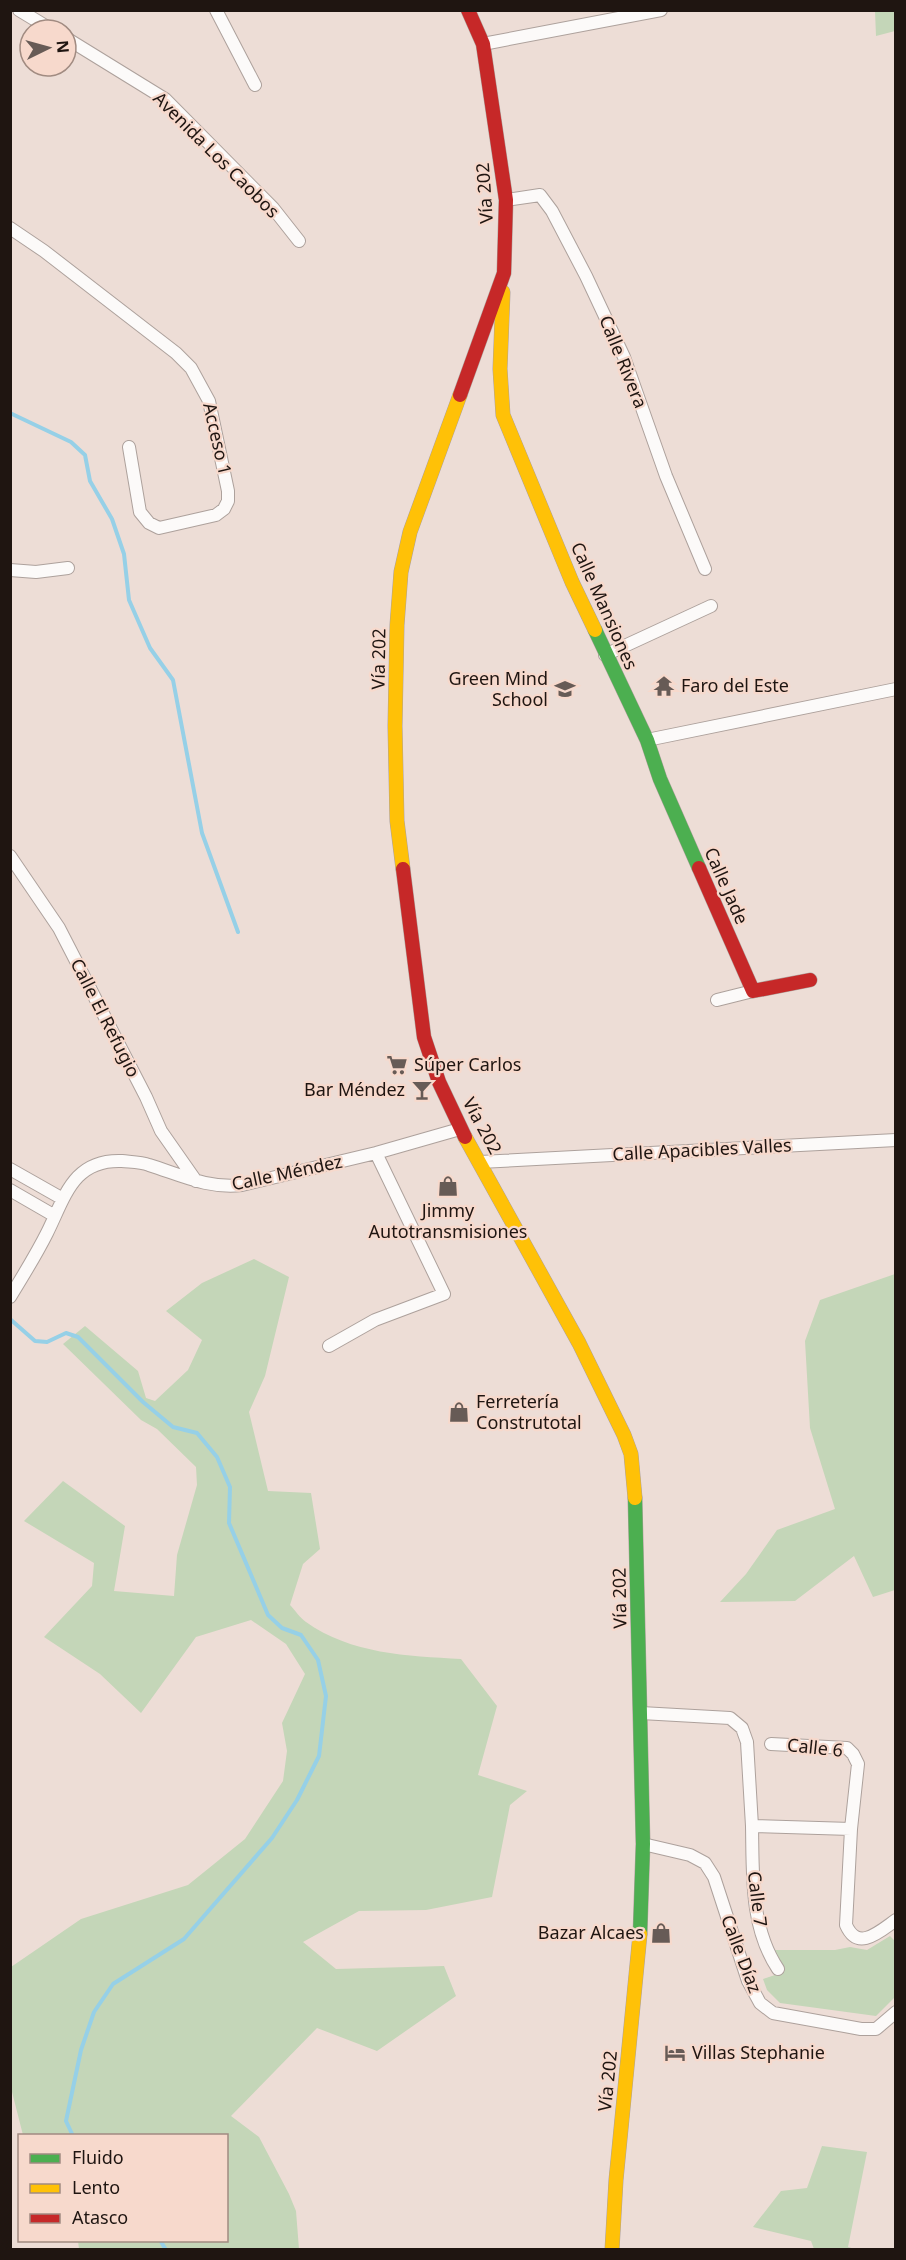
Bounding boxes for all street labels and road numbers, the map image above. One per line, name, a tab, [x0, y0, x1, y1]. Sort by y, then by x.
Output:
street label: Avenida Los Caobos	[148, 86, 285, 223]
street label: Vía 202	[470, 162, 498, 224]
street label: Calle Rivera	[594, 312, 653, 412]
street label: Acceso 1	[198, 400, 238, 477]
street label: Calle Mansiones	[566, 538, 644, 673]
street label: Vía 202	[365, 628, 391, 690]
street label: Calle Jade	[699, 843, 755, 928]
street label: Calle El Refugio	[66, 954, 146, 1081]
street label: Vía 202	[458, 1093, 508, 1158]
street label: Calle Apacibles Valles	[612, 1132, 792, 1166]
street label: Calle Méndez	[229, 1149, 344, 1195]
street label: Vía 202	[606, 1567, 632, 1629]
street label: Calle 6	[786, 1732, 844, 1762]
street label: Calle 7	[743, 1870, 773, 1928]
street label: Calle Díaz	[716, 1911, 768, 1996]
street label: Vía 202	[592, 2049, 622, 2113]

